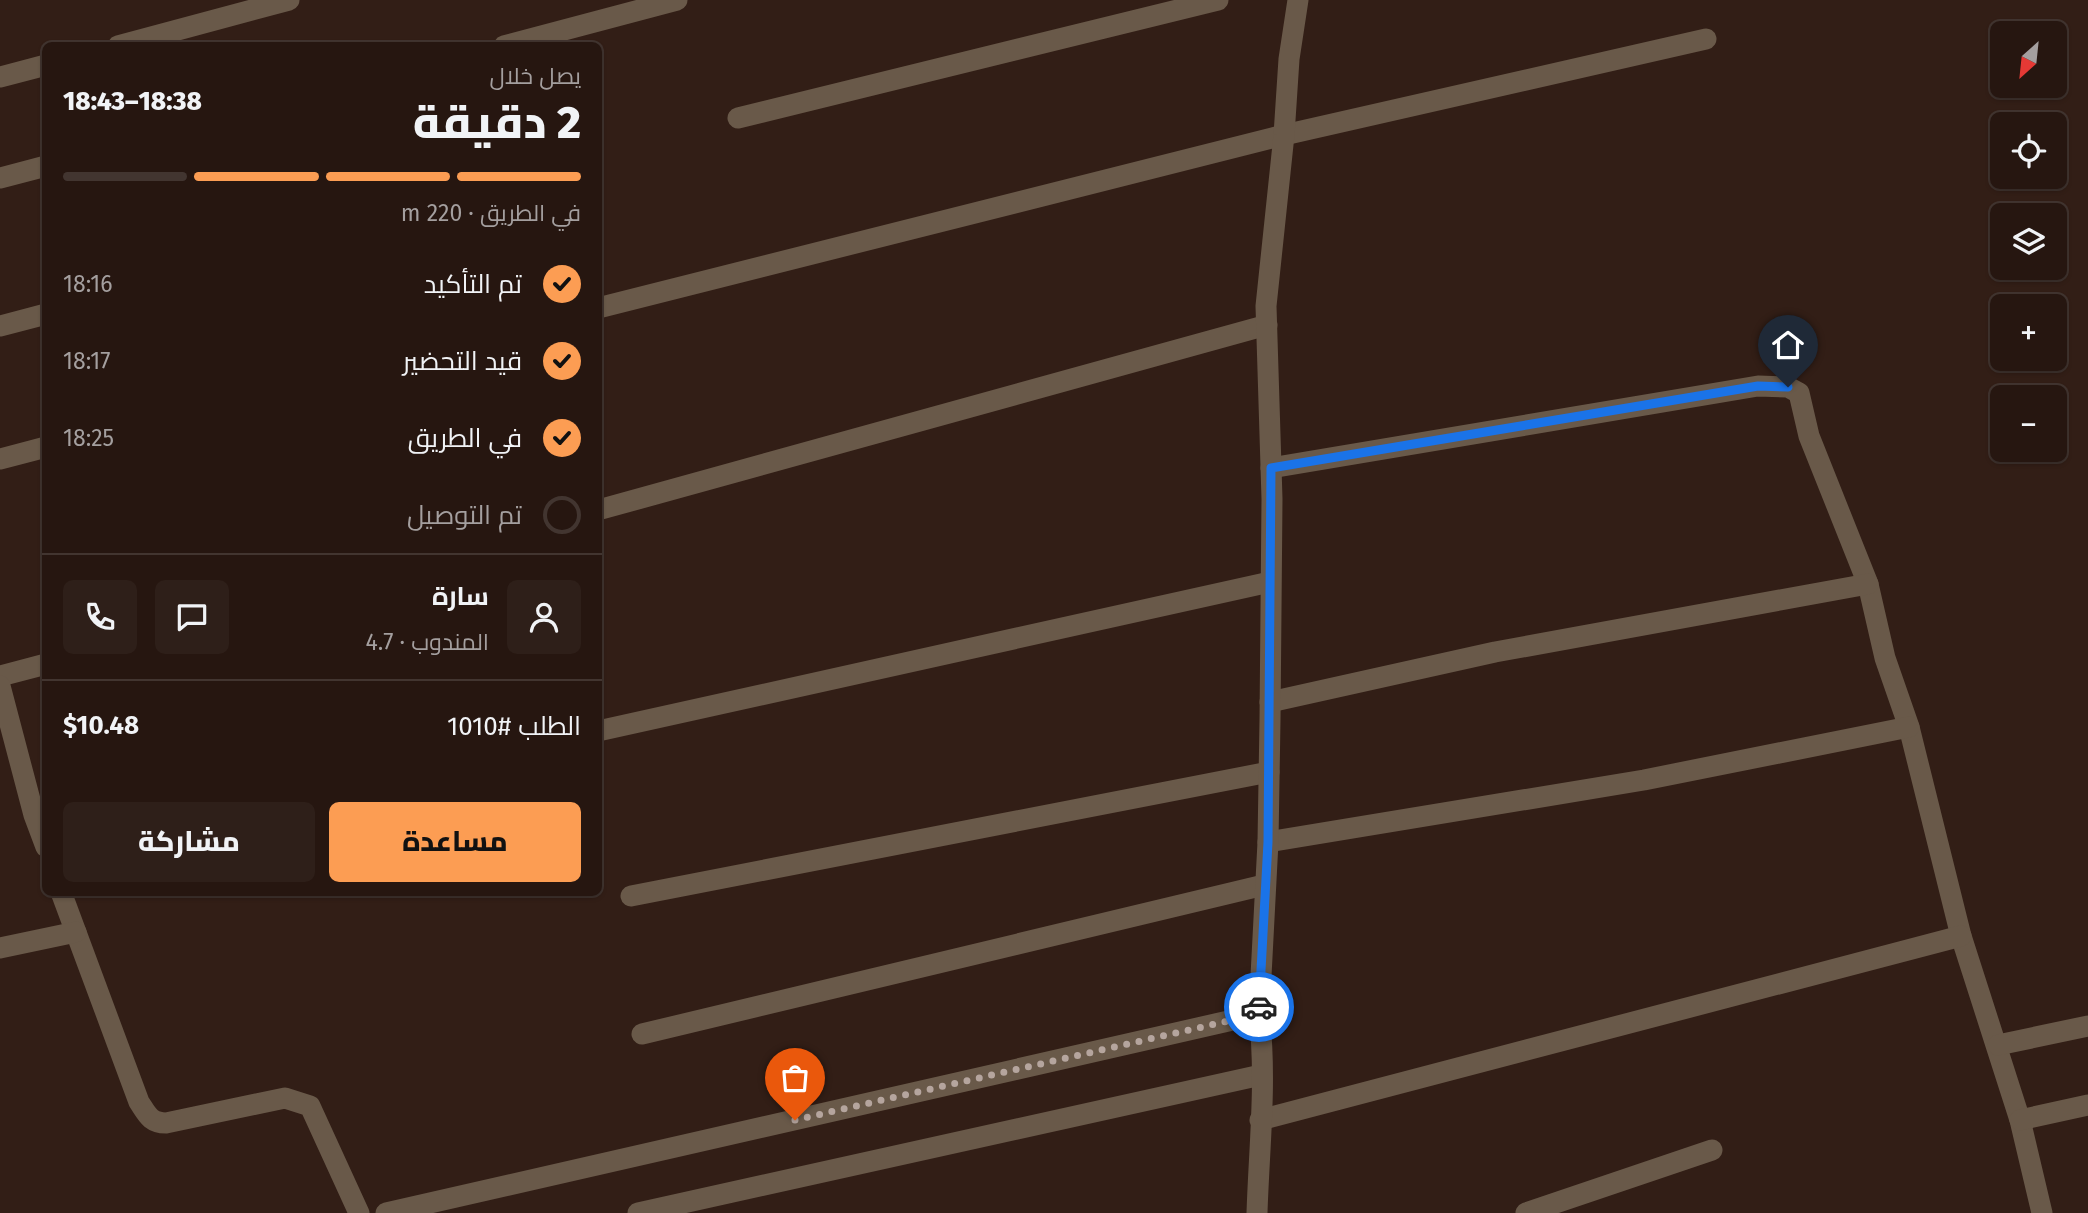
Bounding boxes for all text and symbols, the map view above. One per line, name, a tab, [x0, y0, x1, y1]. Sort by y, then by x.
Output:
north arrow	[1990, 21, 2067, 98]
map controls	[1990, 21, 2067, 462]
text: يصل خلال	[490, 62, 581, 90]
text: 18:38–18:43	[63, 86, 202, 117]
text: 2 دقيقة	[413, 95, 581, 150]
button: locate	[1990, 112, 2067, 189]
text: في الطريق · 220 m	[401, 199, 581, 227]
button: layers	[1990, 203, 2067, 280]
icon: check	[543, 265, 581, 303]
text: تم التأكيد	[424, 269, 522, 300]
text: 18:16	[63, 270, 112, 298]
button: +	[1990, 294, 2067, 371]
pin	[1758, 315, 1818, 387]
icon: home	[1769, 326, 1807, 364]
icon: check	[543, 342, 581, 380]
text: قيد التحضير	[403, 346, 522, 377]
text: 18:17	[63, 347, 110, 375]
button: −	[1990, 385, 2067, 462]
icon: check	[543, 419, 581, 457]
text: في الطريق	[408, 423, 522, 454]
text: 18:25	[63, 424, 114, 452]
text: تم التوصيل	[407, 500, 522, 531]
button: phone	[63, 580, 137, 654]
button: chat	[155, 580, 229, 654]
button: person	[507, 580, 581, 654]
text: سارة	[432, 581, 489, 612]
text: المندوب · 4.7	[366, 628, 489, 656]
text: $10.48	[63, 710, 139, 741]
text: الطلب #1010	[447, 711, 581, 742]
button: مشاركة	[63, 802, 315, 882]
button: مساعدة	[329, 802, 581, 882]
courier	[1224, 972, 1294, 1042]
icon: car	[1240, 988, 1278, 1026]
pin	[765, 1048, 825, 1120]
icon: bag	[776, 1059, 814, 1097]

